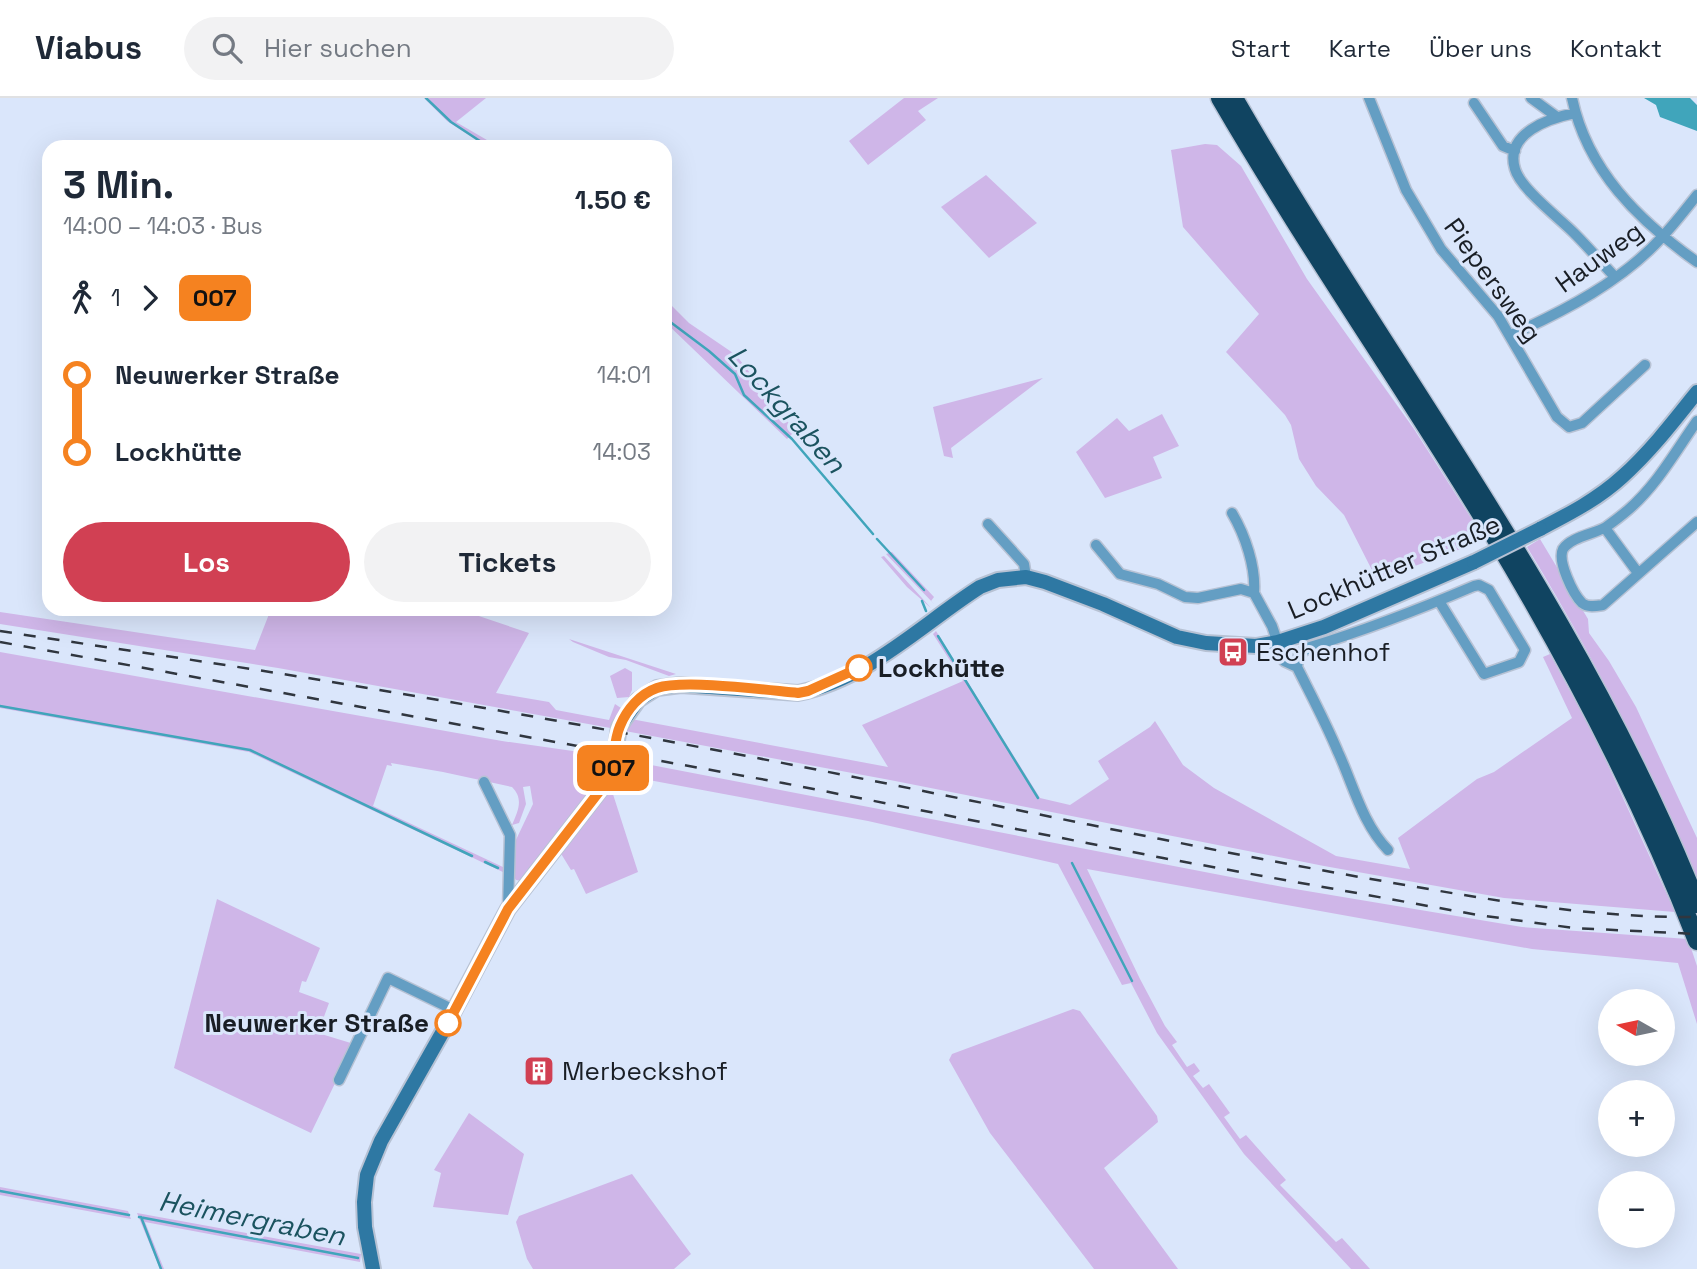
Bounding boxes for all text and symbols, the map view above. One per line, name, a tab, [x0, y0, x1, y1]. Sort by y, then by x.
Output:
search box	[184, 17, 674, 80]
text: Viabus	[35, 27, 142, 69]
icon: search	[208, 29, 246, 67]
text: Hier suchen	[264, 31, 412, 65]
text: Start	[1231, 33, 1291, 64]
text: Karte	[1329, 33, 1391, 64]
text: Über uns	[1429, 33, 1532, 64]
text: Kontakt	[1570, 33, 1662, 64]
text: 3 Min.	[63, 161, 174, 209]
text: 1.50 €	[575, 183, 651, 217]
text: 14:00 – 14:03 · Bus	[63, 211, 263, 241]
street label: Piepersweg	[1437, 211, 1549, 349]
street label: Hauweg	[1548, 214, 1650, 300]
icon: walk	[63, 279, 101, 317]
icon: forward	[131, 279, 169, 317]
text: 007	[193, 282, 237, 313]
text: 1	[111, 283, 121, 313]
water label: Lockgraben	[720, 338, 854, 481]
text: Neuwerker Straße	[115, 358, 339, 392]
text: 14:01	[597, 360, 651, 390]
text: Lockhütte	[115, 435, 242, 469]
text: 14:03	[593, 437, 651, 467]
street label: Lockhütter Straße	[1283, 507, 1505, 627]
button: Los	[63, 522, 350, 602]
button: Tickets	[364, 522, 651, 602]
bus stop icon: Eschenhof	[1216, 635, 1250, 669]
place label: Eschenhof	[1256, 635, 1390, 669]
place label: Lockhütte	[878, 651, 1005, 685]
marker: Lockhütte	[846, 655, 872, 681]
line badge: 007	[573, 745, 653, 791]
text: 007	[591, 752, 635, 783]
north arrow	[1598, 989, 1675, 1066]
map controls	[1598, 989, 1675, 1248]
place label: Neuwerker Straße	[205, 1006, 429, 1040]
marker: Neuwerker Straße	[435, 1010, 461, 1036]
building icon: Merbeckshof	[522, 1054, 556, 1088]
place label: Merbeckshof	[562, 1054, 728, 1088]
button: +	[1598, 1080, 1675, 1157]
button: −	[1598, 1171, 1675, 1248]
water label: Heimergraben	[156, 1182, 349, 1254]

